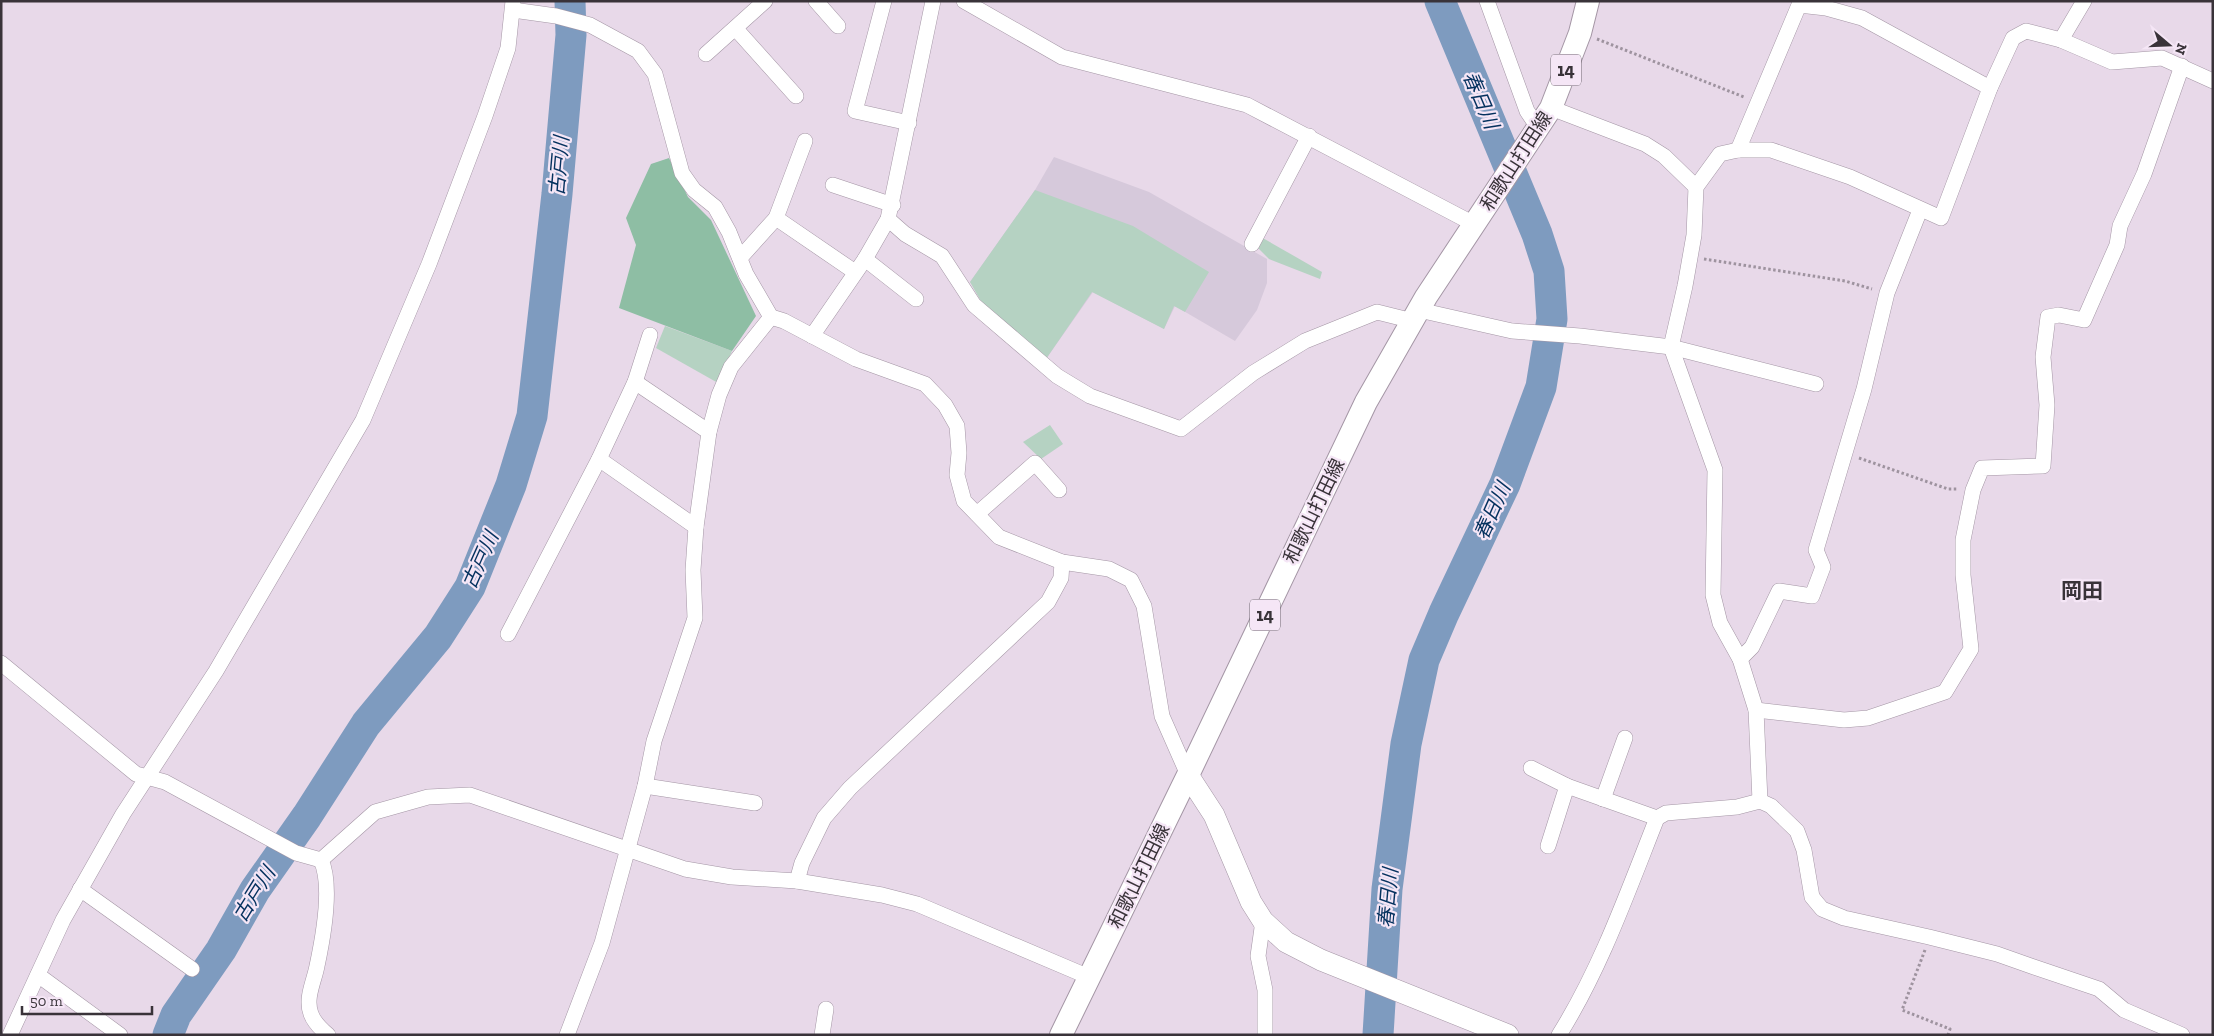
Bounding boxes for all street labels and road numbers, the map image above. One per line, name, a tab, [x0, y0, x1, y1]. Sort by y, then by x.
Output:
road number: 14	[1551, 54, 1581, 86]
street label: 和歌山打田線	[1475, 107, 1557, 215]
street label: 和歌山打田線	[1279, 455, 1349, 567]
road number: 14	[1250, 600, 1280, 630]
street label: 和歌山打田線	[1104, 820, 1174, 932]

